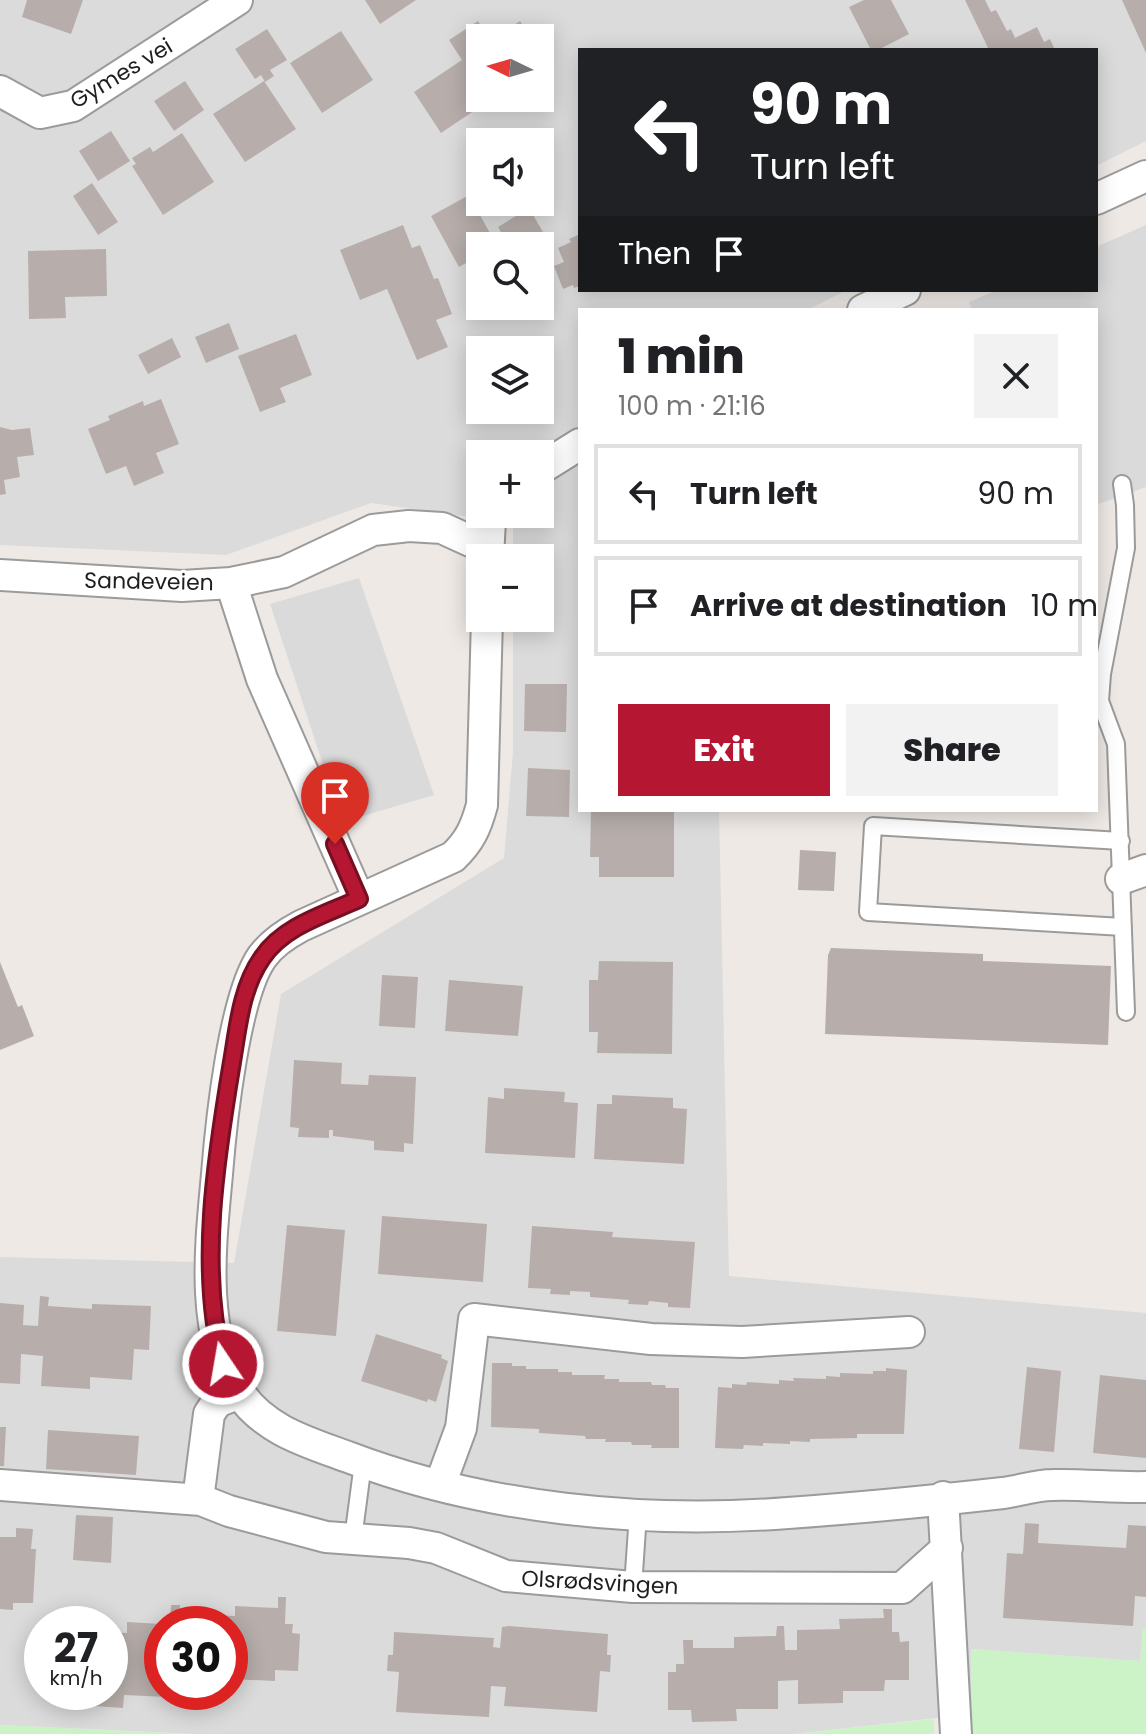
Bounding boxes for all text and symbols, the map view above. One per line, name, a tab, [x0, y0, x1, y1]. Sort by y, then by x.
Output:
north arrow	[466, 24, 554, 112]
map controls	[466, 24, 554, 632]
street label: Gymes vei	[64, 31, 178, 116]
text: 90 m	[750, 65, 892, 144]
icon: left	[618, 80, 722, 184]
button: sound	[466, 128, 554, 216]
text: Turn left	[750, 141, 895, 192]
button: search	[466, 232, 554, 320]
text: Then	[618, 232, 691, 275]
icon: arrive	[707, 232, 751, 276]
text: 1 min	[618, 323, 745, 390]
button: close	[974, 334, 1058, 418]
button: layers	[466, 336, 554, 424]
text: 100 m · 21:16	[618, 388, 766, 424]
button: +	[466, 440, 554, 528]
icon: left	[622, 472, 666, 516]
text: Turn left	[690, 472, 818, 515]
text: 90 m	[977, 472, 1054, 515]
button: −	[466, 544, 554, 632]
street label: Sandeveien	[84, 565, 214, 598]
icon: arrive	[622, 584, 666, 628]
text: Arrive at destination	[690, 584, 1007, 627]
text: 10 m	[1031, 584, 1098, 627]
button: Exit	[618, 704, 830, 796]
button: Share	[846, 704, 1058, 796]
pin	[301, 762, 369, 844]
icon: arrive	[313, 774, 357, 818]
position arrow	[181, 1322, 265, 1406]
street label: Olsrødsvingen	[521, 1563, 679, 1602]
speed limit sign: 30	[144, 1606, 248, 1710]
text: 27	[54, 1620, 98, 1676]
text: km/h	[49, 1664, 103, 1692]

